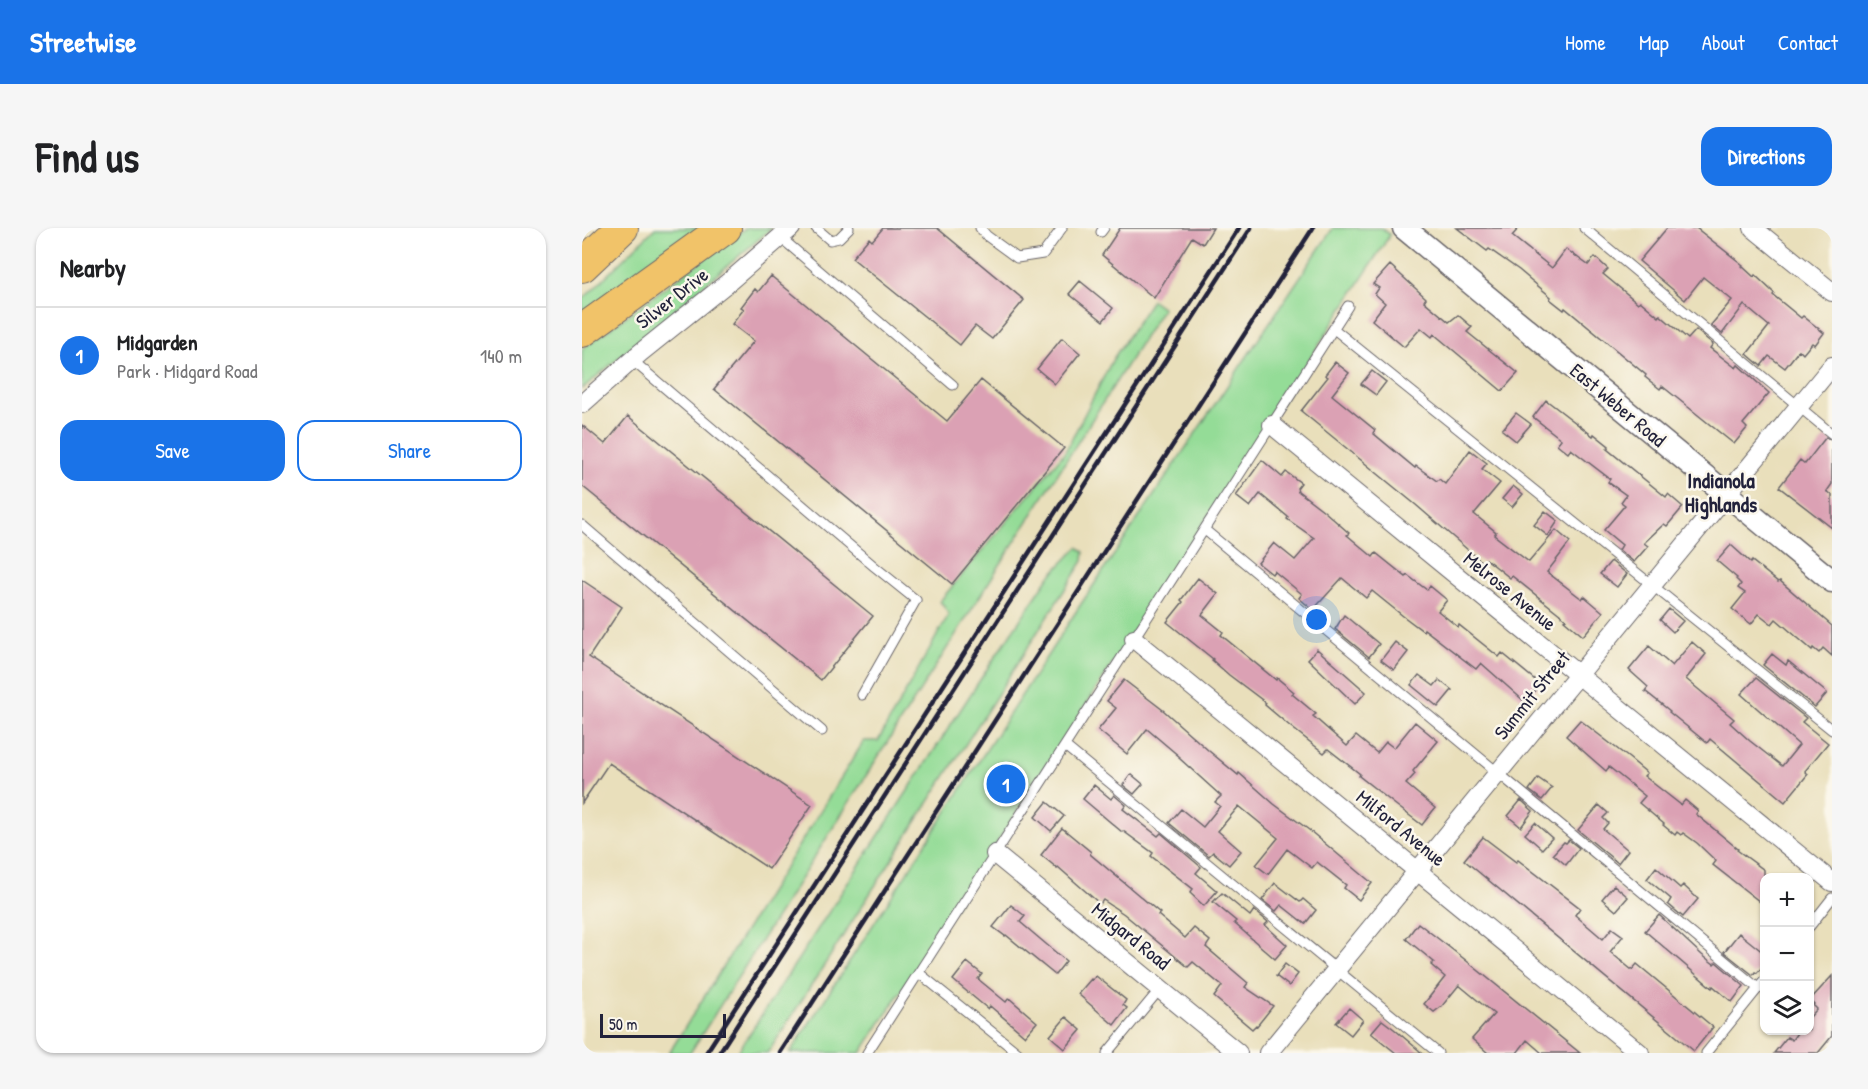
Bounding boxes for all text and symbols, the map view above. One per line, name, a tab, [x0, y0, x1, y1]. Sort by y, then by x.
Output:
text: Streetwise	[30, 23, 136, 61]
text: Home	[1565, 28, 1606, 57]
text: Map	[1639, 28, 1669, 57]
text: About	[1702, 28, 1745, 57]
text: Contact	[1778, 28, 1838, 57]
button: Directions	[1701, 127, 1832, 186]
text: Find us	[36, 128, 139, 185]
text: Nearby	[60, 250, 126, 285]
street label: Silver Drive	[630, 261, 713, 334]
text: Midgarden	[117, 327, 198, 357]
text: 1	[76, 342, 83, 369]
text: 140 m	[480, 342, 522, 369]
text: Park · Midgard Road	[117, 357, 257, 384]
street label: East Weber Road	[1565, 357, 1672, 453]
button: Save	[60, 420, 285, 481]
button: Share	[297, 420, 522, 481]
district label: Indianola Highlands	[1685, 466, 1757, 520]
street label: Melrose Avenue	[1458, 545, 1562, 636]
your location	[1302, 605, 1331, 634]
street label: Summit Street	[1487, 644, 1576, 745]
pin: 1	[986, 762, 1026, 806]
street label: Milford Avenue	[1351, 783, 1452, 872]
map controls	[1760, 873, 1814, 1035]
button: +	[1760, 873, 1814, 927]
street label: Midgard Road	[1086, 896, 1176, 976]
button: −	[1760, 927, 1814, 981]
button: layers	[1760, 981, 1814, 1035]
scale bar	[600, 1011, 726, 1038]
text: 50 m	[609, 1013, 638, 1035]

